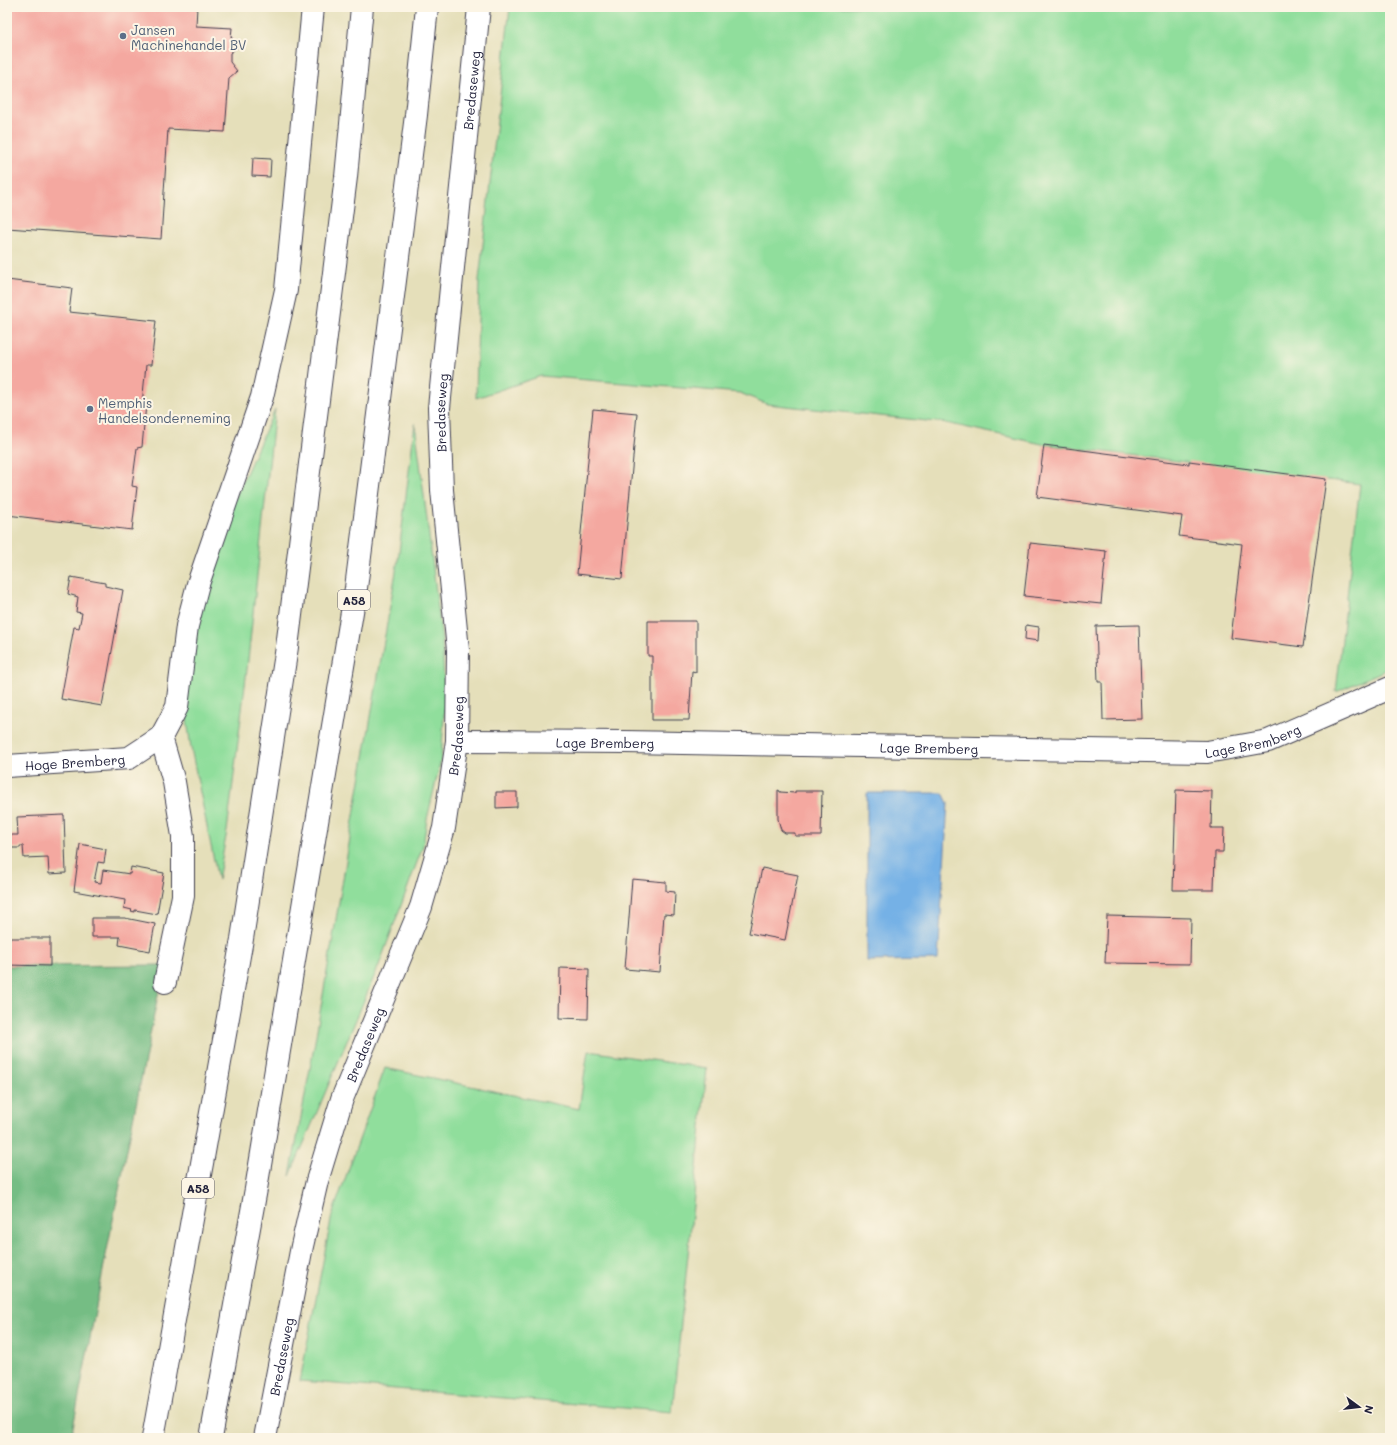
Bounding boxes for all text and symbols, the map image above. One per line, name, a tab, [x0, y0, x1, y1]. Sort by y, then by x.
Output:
place label: Jansen Machinehandel BV	[131, 21, 246, 53]
marker: Jansen Machinehandel BV	[118, 31, 128, 41]
street label: Bredaseweg	[458, 50, 483, 130]
street label: Bredaseweg	[430, 372, 451, 453]
place label: Memphis Handelsonderneming	[98, 394, 231, 426]
marker: Memphis Handelsonderneming	[85, 404, 95, 414]
road number: A58	[338, 590, 370, 610]
street label: Bredaseweg	[444, 696, 466, 776]
street label: Lage Bremberg	[1203, 720, 1303, 761]
street label: Lage Bremberg	[556, 733, 654, 751]
street label: Lage Bremberg	[880, 738, 978, 757]
street label: Hoge Bremberg	[24, 750, 125, 773]
street label: Bredaseweg	[342, 1005, 387, 1084]
road number: A58	[182, 1178, 214, 1198]
street label: Bredaseweg	[265, 1316, 297, 1397]
north arrow	[1339, 1387, 1379, 1427]
text: N	[1361, 1404, 1377, 1416]

